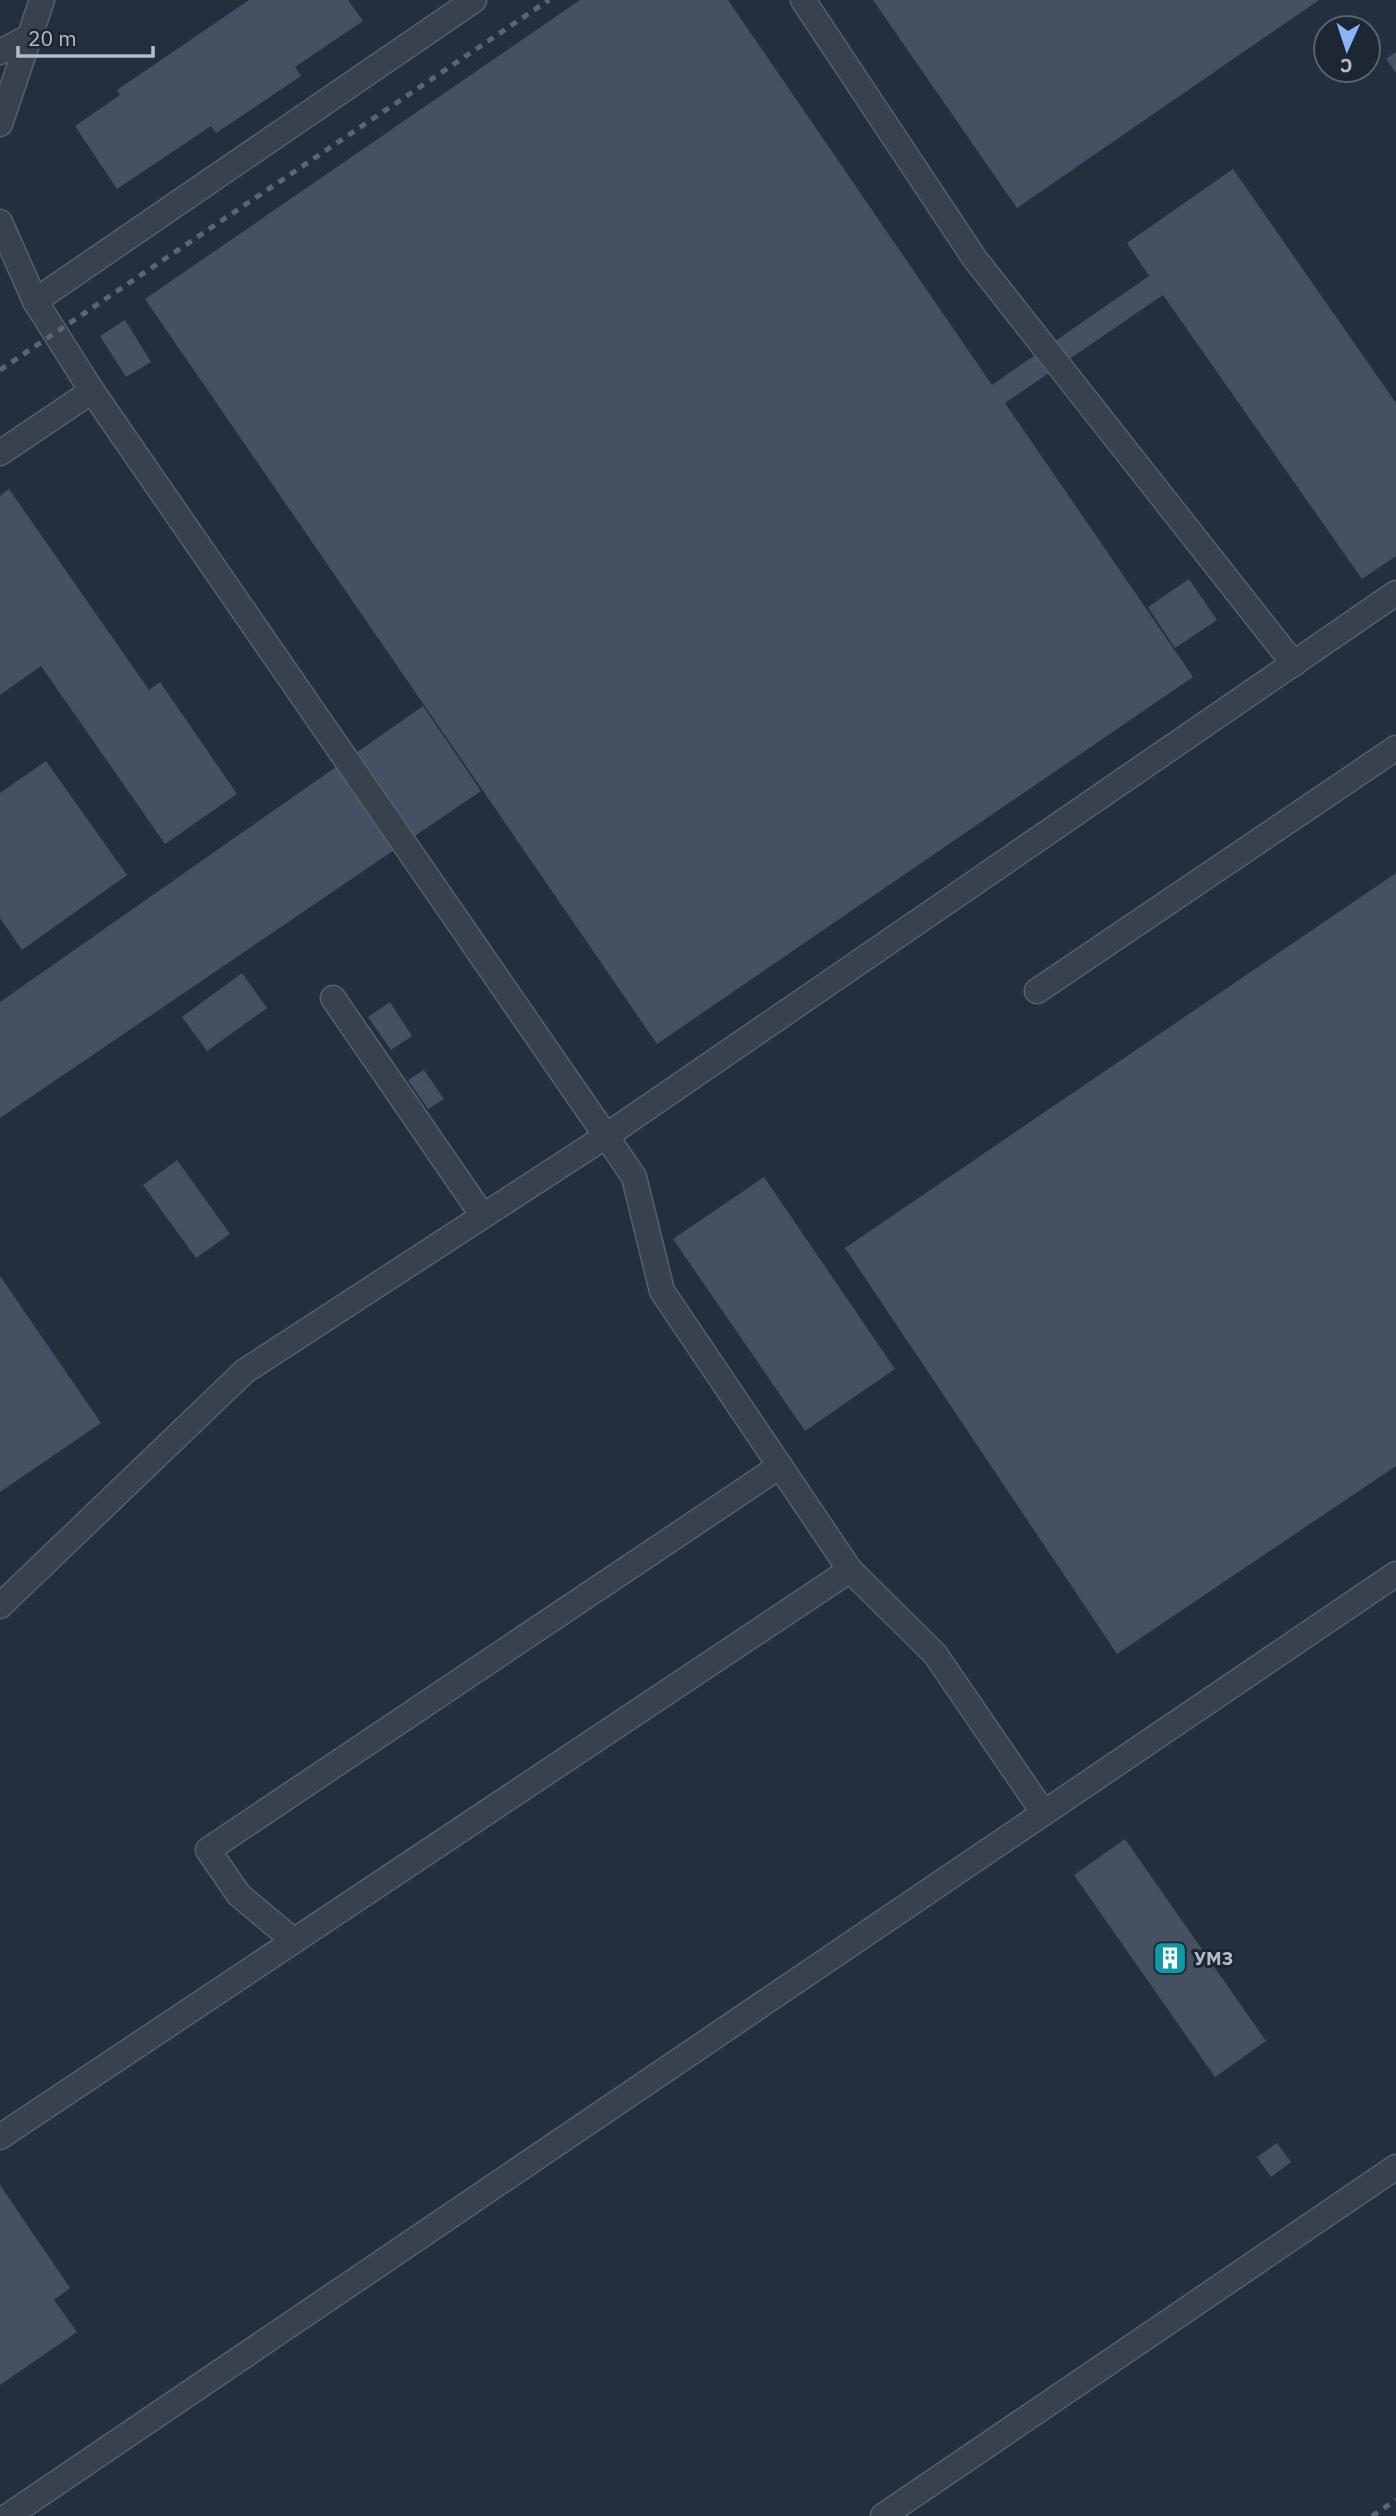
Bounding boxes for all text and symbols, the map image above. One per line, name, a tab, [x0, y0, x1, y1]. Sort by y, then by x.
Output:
scale bar	[18, 14, 152, 58]
north arrow	[1312, 14, 1382, 84]
text: 20 m	[28, 24, 77, 52]
text: С	[1339, 54, 1353, 78]
building icon: УМЗ	[1151, 1939, 1189, 1977]
place label: УМЗ	[1194, 1946, 1233, 1970]

